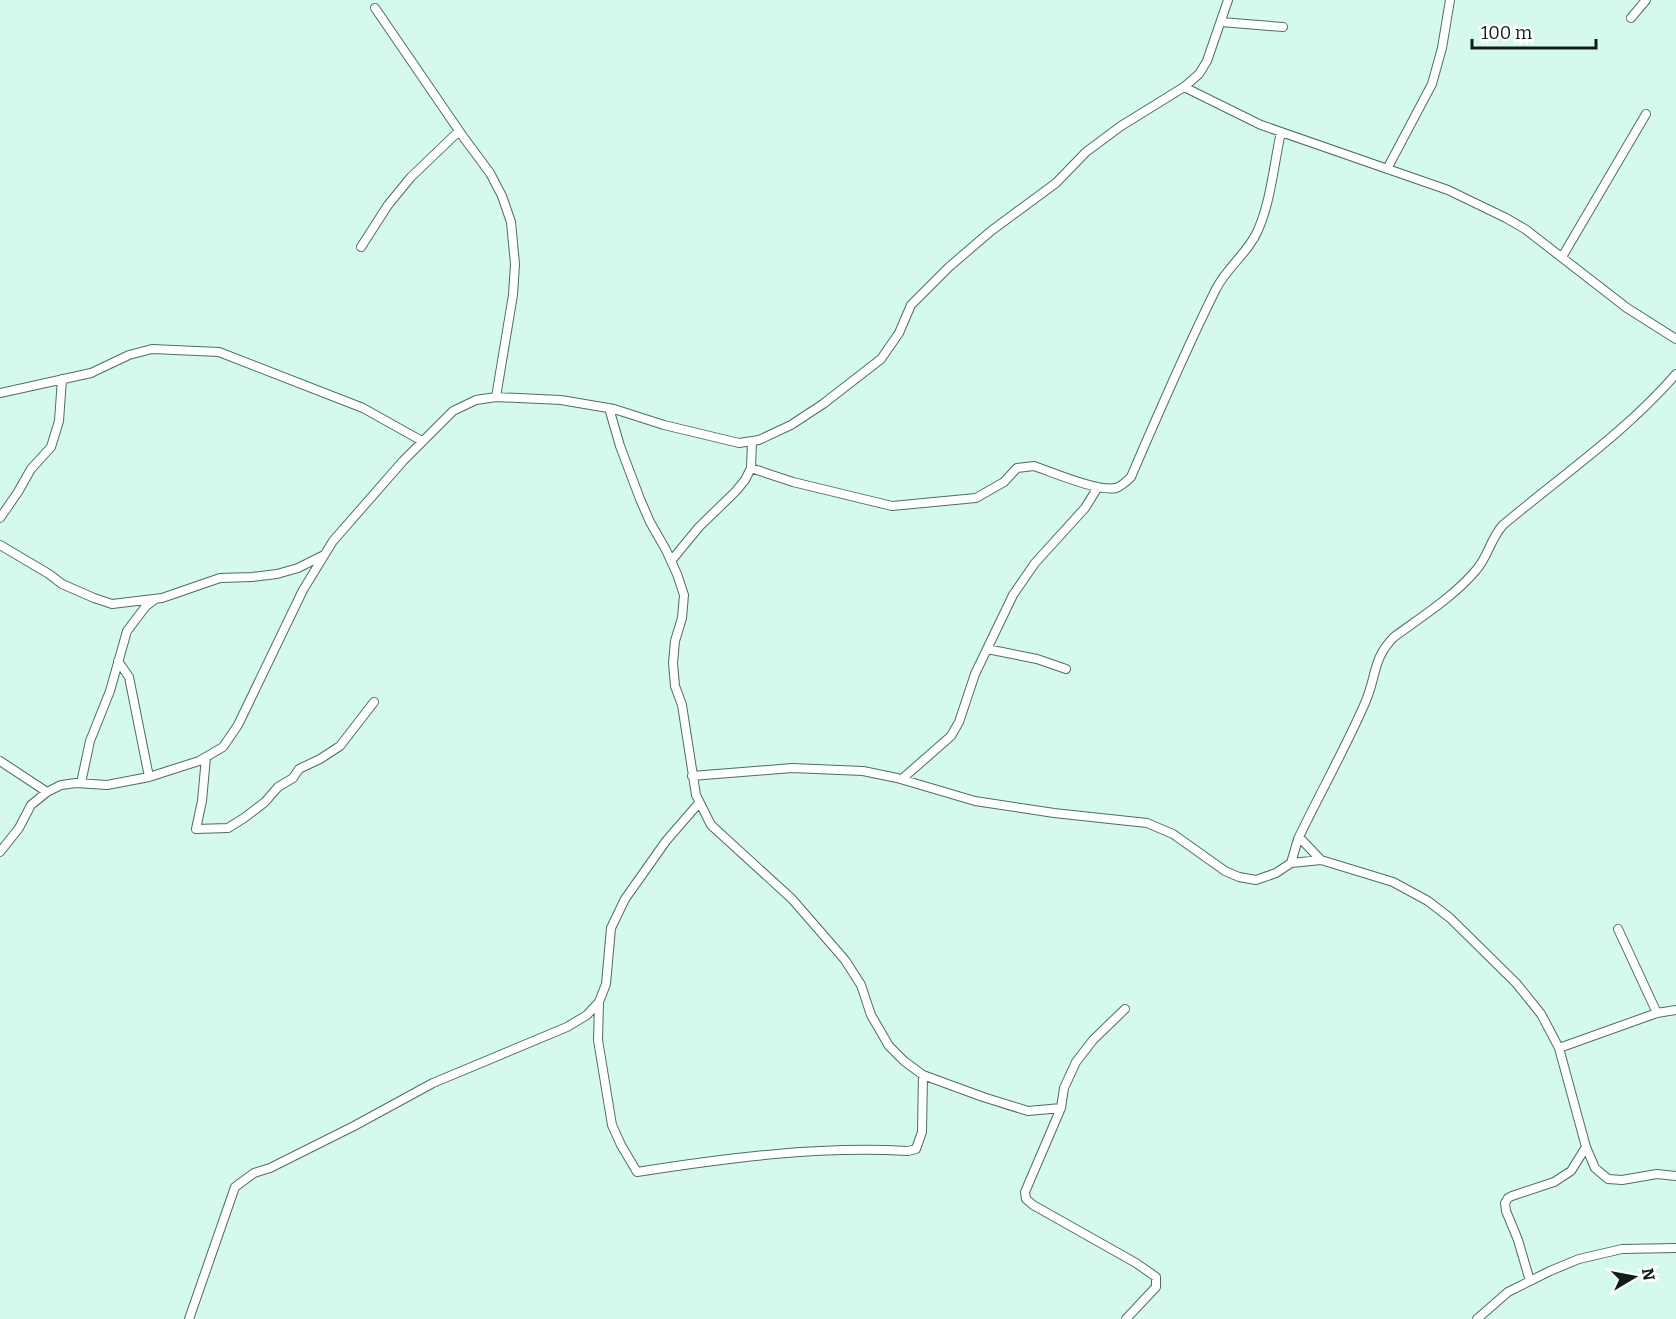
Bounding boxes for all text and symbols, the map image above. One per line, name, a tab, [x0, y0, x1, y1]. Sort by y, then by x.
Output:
scale bar	[1472, 12, 1596, 50]
text: 100 m	[1481, 22, 1532, 44]
north arrow	[1604, 1247, 1664, 1307]
text: N	[1638, 1267, 1659, 1282]

